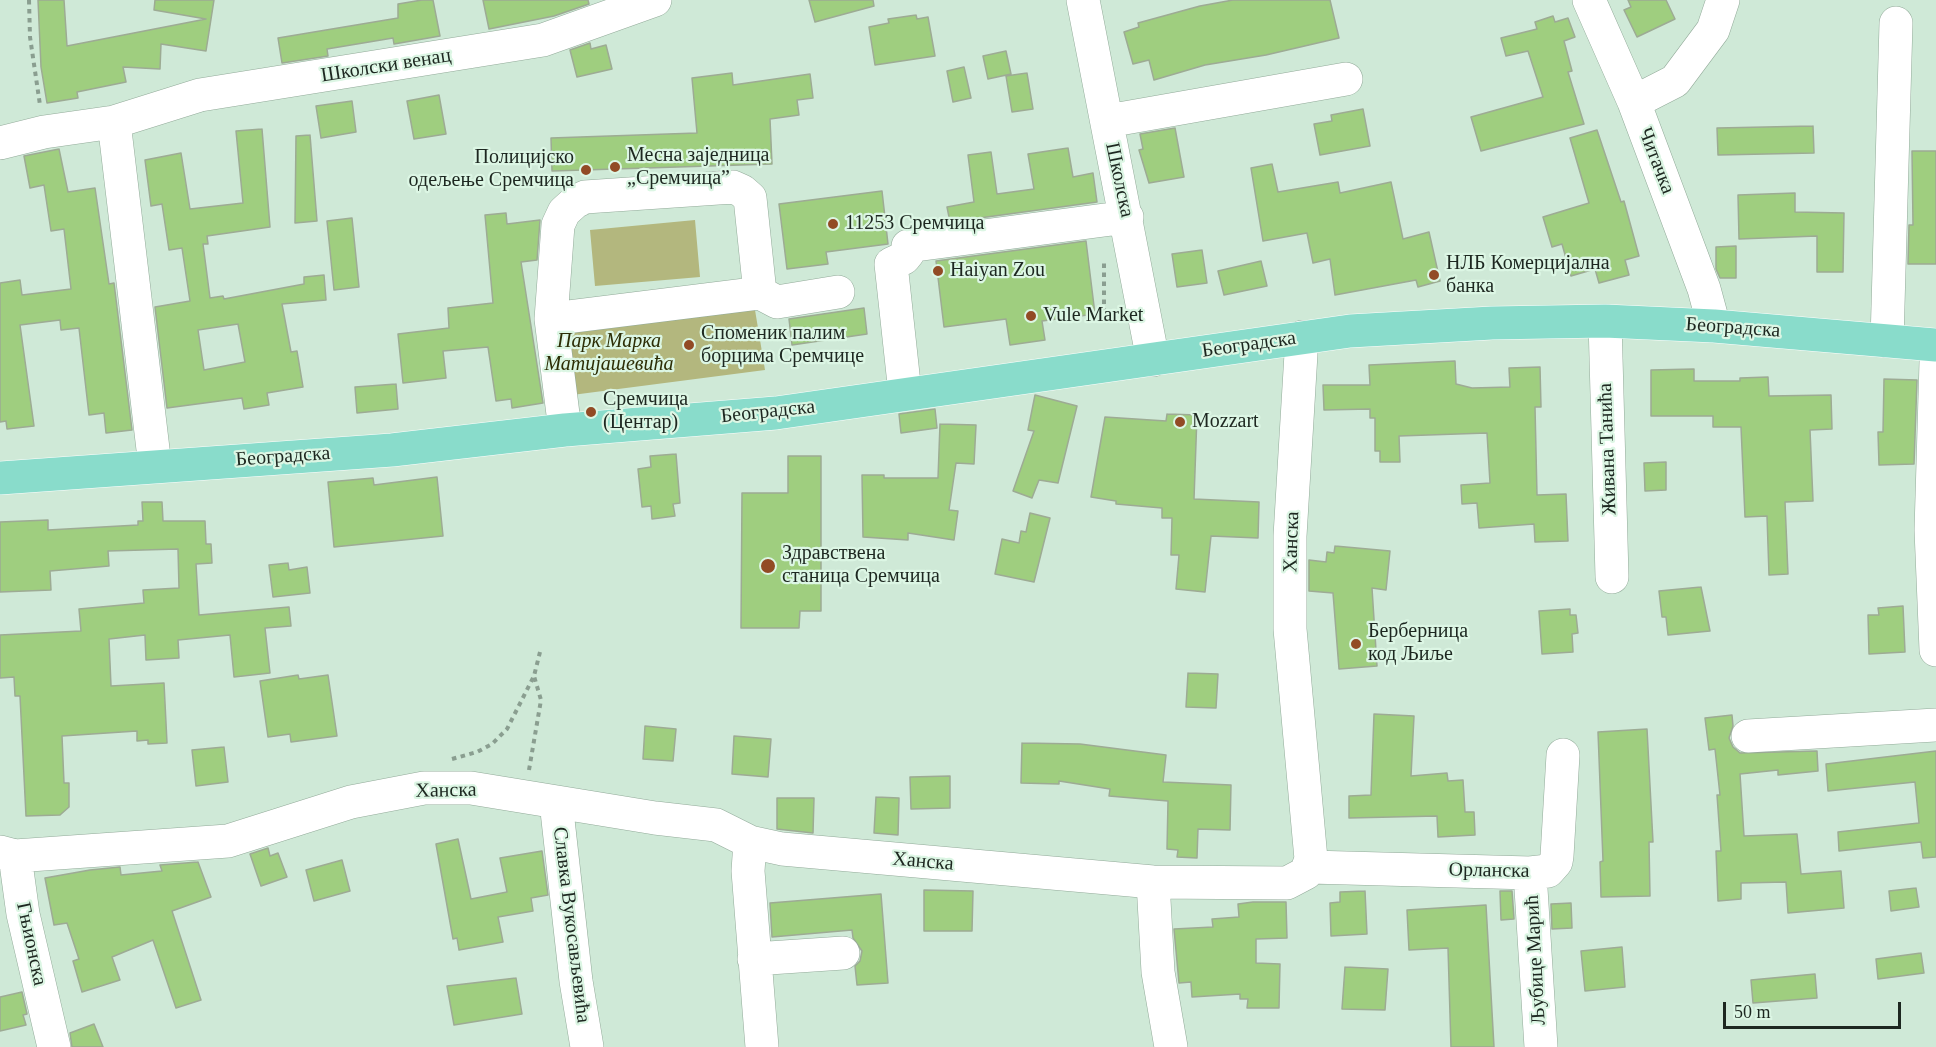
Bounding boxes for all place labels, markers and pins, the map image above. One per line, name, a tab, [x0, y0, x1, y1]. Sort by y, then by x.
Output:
place label: Месна заједница „Сремчица”	[627, 144, 769, 191]
place label: Полицијско одељење Сремчица	[409, 146, 574, 193]
marker: Месна заједница „Сремчица”	[608, 160, 622, 174]
marker: Полицијско одељење Сремчица	[579, 163, 593, 177]
place label: 11253 Сремчица	[845, 212, 984, 236]
marker: 11253 Сремчица	[826, 217, 840, 231]
place label: НЛБ Комерцијална банка	[1446, 252, 1610, 299]
place label: Haiyan Zou	[950, 259, 1045, 283]
marker: Haiyan Zou	[931, 264, 945, 278]
marker: НЛБ Комерцијална банка	[1427, 268, 1441, 282]
place label: Vule Market	[1043, 304, 1143, 328]
marker: Vule Market	[1024, 309, 1038, 323]
place label: Споменик палим борцима Сремчице	[701, 322, 864, 369]
marker: Споменик палим борцима Сремчице	[682, 338, 696, 352]
place label: Сремчица (Центар)	[603, 388, 688, 435]
marker: Сремчица (Центар)	[584, 405, 598, 419]
place label: Mozzart	[1192, 410, 1259, 434]
marker: Mozzart	[1173, 415, 1187, 429]
place label: Здравствена станица Сремчица	[782, 542, 940, 589]
marker: Здравствена станица Сремчица	[759, 557, 777, 575]
place label: Берберница код Љиље	[1368, 620, 1468, 667]
marker: Берберница код Љиље	[1349, 637, 1363, 651]

